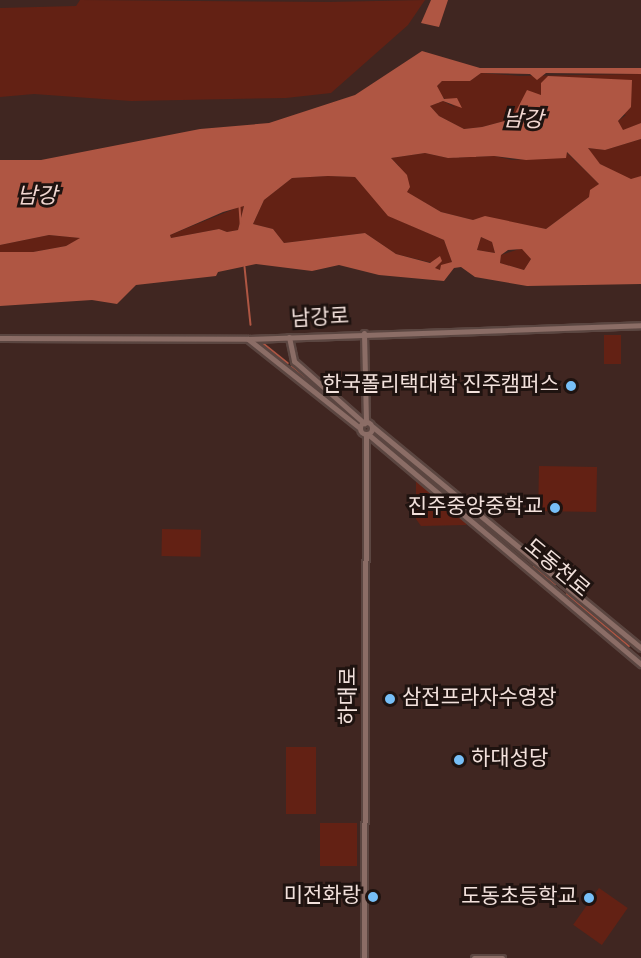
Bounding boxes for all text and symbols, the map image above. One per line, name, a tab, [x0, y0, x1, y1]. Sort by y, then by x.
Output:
water label: 남강	[502, 107, 544, 135]
water label: 남강	[17, 185, 57, 211]
street label: 남강로	[290, 305, 350, 333]
place label: 한국폴리택대학 진주캠퍼스	[322, 373, 559, 399]
marker: 한국폴리택대학 진주캠퍼스	[564, 379, 578, 393]
place label: 진주중앙중학교	[408, 495, 543, 521]
marker: 진주중앙중학교	[548, 501, 562, 515]
street label: 도동천로	[518, 535, 594, 603]
street label: 하대로	[337, 667, 363, 725]
place label: 삼전프라자수영장	[402, 686, 557, 712]
marker: 삼전프라자수영장	[383, 692, 397, 706]
place label: 하대성당	[471, 747, 548, 773]
marker: 하대성당	[452, 753, 466, 767]
place label: 미전화랑	[284, 884, 361, 910]
place label: 도동초등학교	[461, 885, 577, 911]
marker: 미전화랑	[366, 890, 380, 904]
marker: 도동초등학교	[582, 891, 596, 905]

